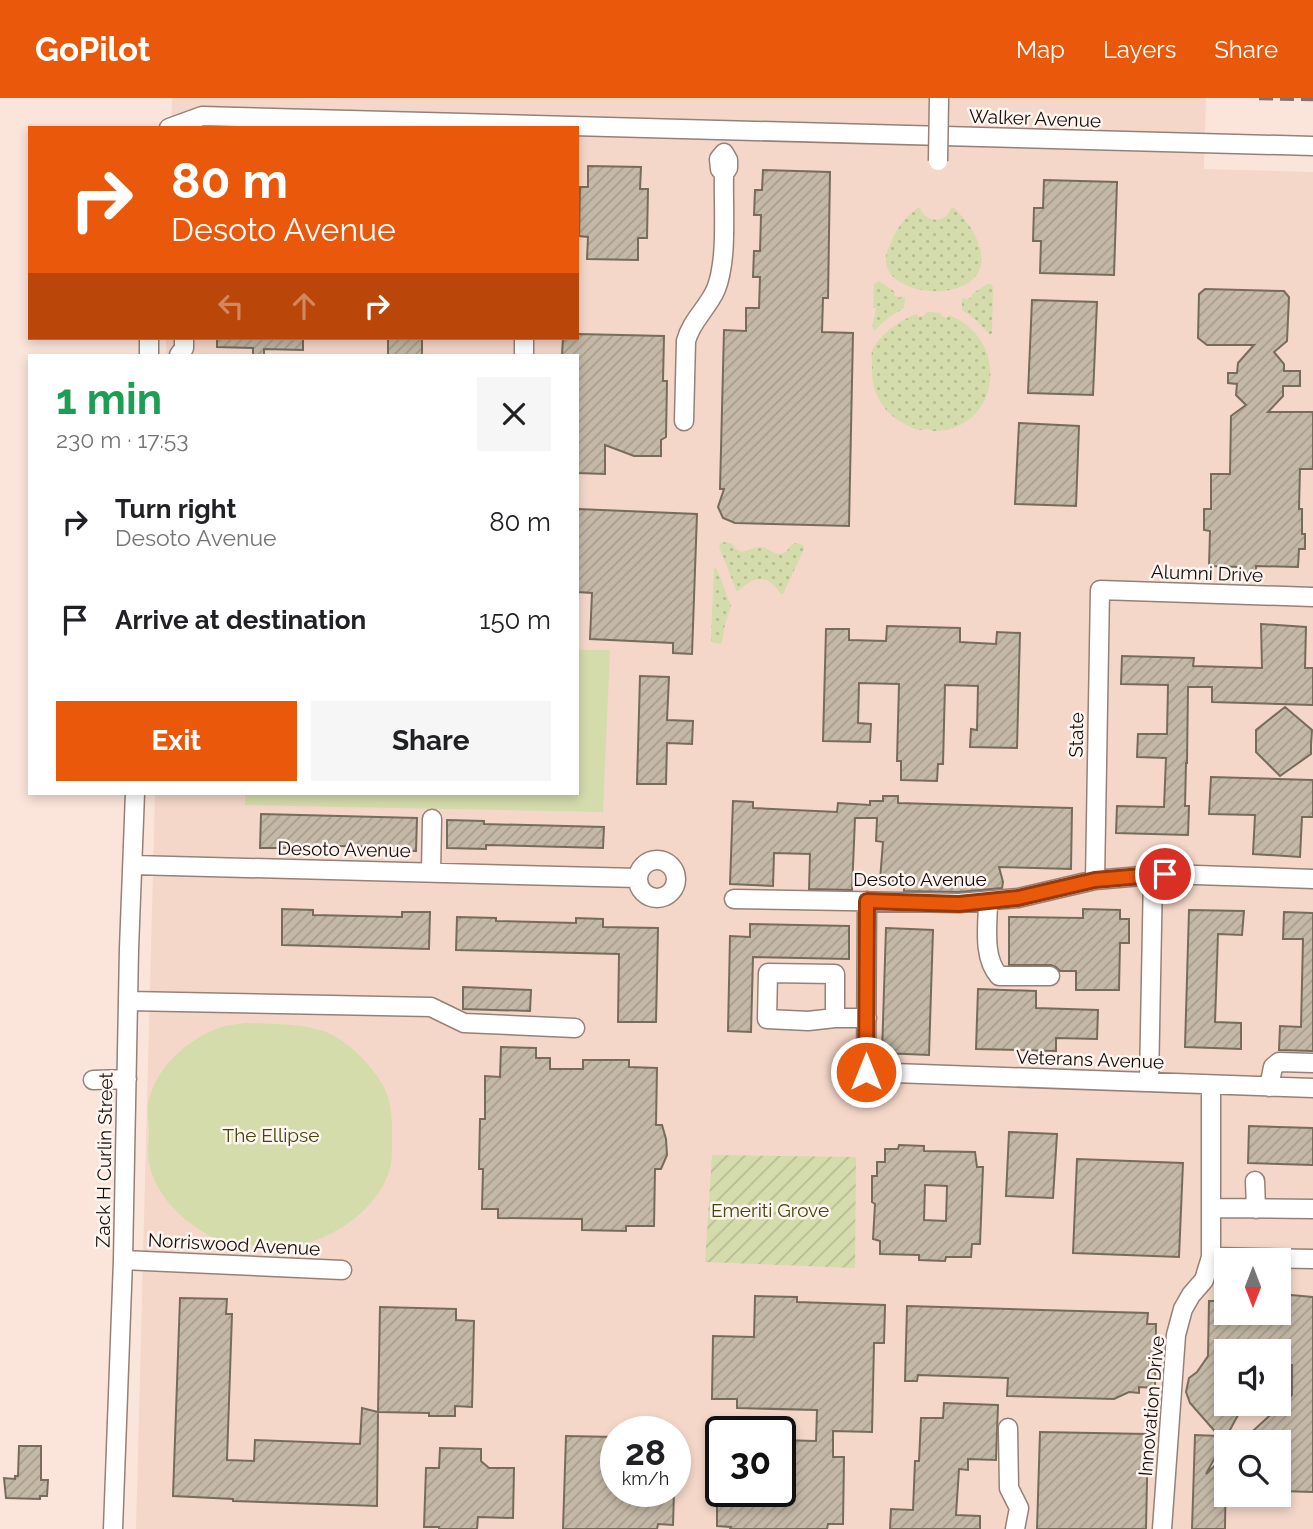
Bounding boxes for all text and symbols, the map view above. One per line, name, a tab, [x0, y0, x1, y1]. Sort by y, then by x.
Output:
text: GoPilot	[35, 30, 150, 69]
text: Map	[1016, 35, 1065, 64]
text: Layers	[1103, 35, 1176, 64]
text: Share	[1214, 35, 1278, 64]
street label: Walker Avenue	[969, 105, 1101, 131]
text: 80 m	[171, 152, 288, 209]
icon: right	[56, 154, 147, 245]
text: Desoto Avenue	[171, 211, 396, 248]
icon: left	[212, 287, 250, 325]
icon: ahead	[285, 287, 323, 325]
icon: right	[358, 287, 396, 325]
text: 1 min	[56, 375, 162, 424]
button: close	[477, 377, 551, 451]
text: 230 m · 17:53	[56, 426, 189, 453]
text: Turn right	[115, 494, 236, 524]
icon: right	[56, 503, 94, 541]
text: 80 m	[489, 507, 551, 537]
text: Desoto Avenue	[115, 524, 277, 551]
street label: Alumni Drive	[1151, 560, 1263, 586]
icon: arrive	[56, 601, 94, 639]
text: Arrive at destination	[115, 605, 366, 635]
text: 150 m	[479, 605, 551, 635]
button: Exit	[56, 701, 297, 781]
button: Share	[311, 701, 551, 781]
street label: State	[1065, 712, 1087, 758]
street label: Desoto Avenue	[277, 837, 411, 861]
pin	[1135, 844, 1195, 904]
icon: arrive	[1146, 855, 1184, 893]
street label: Desoto Avenue	[853, 868, 987, 890]
position arrow	[829, 1035, 903, 1109]
street label: Veterans Avenue	[1016, 1045, 1164, 1073]
street label: Zack H Curlin Street	[91, 1071, 117, 1248]
park label: The Ellipse	[223, 1124, 319, 1146]
park label: Emeriti Grove	[711, 1199, 829, 1221]
street label: Norriswood Avenue	[147, 1228, 321, 1260]
north arrow	[1214, 1248, 1292, 1325]
map controls	[1214, 1248, 1291, 1507]
street label: Innovation Drive	[1134, 1335, 1168, 1477]
button: sound	[1214, 1339, 1291, 1416]
speed limit sign: 30	[705, 1416, 796, 1507]
button: search	[1214, 1430, 1291, 1507]
text: 28	[625, 1432, 666, 1473]
text: km/h	[622, 1468, 669, 1489]

